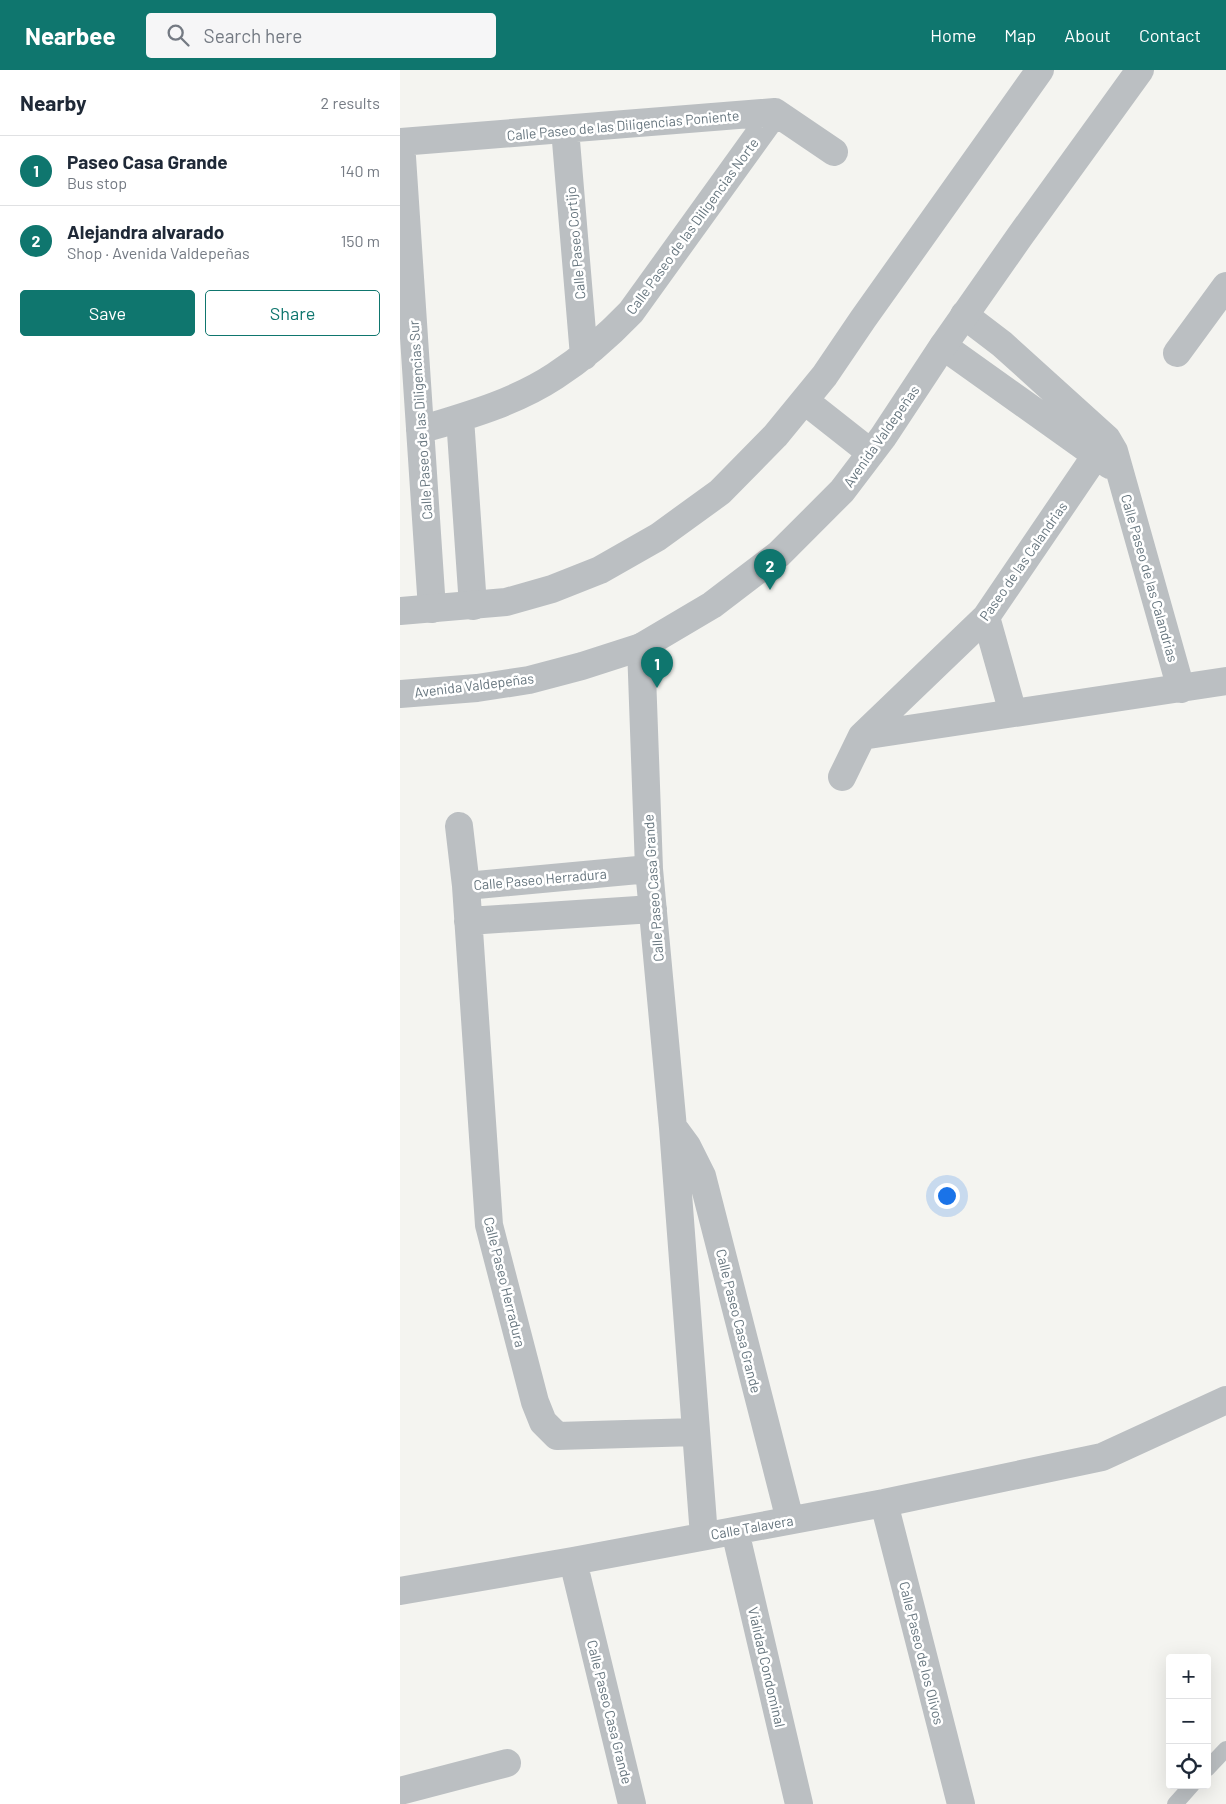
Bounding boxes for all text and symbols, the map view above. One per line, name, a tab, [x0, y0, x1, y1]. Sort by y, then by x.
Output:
search box	[146, 13, 496, 58]
text: Nearbee	[25, 21, 116, 50]
icon: search	[164, 21, 192, 49]
text: Search here	[204, 24, 302, 47]
text: Home	[930, 24, 976, 46]
text: Map	[1004, 24, 1036, 46]
text: About	[1064, 24, 1111, 46]
text: Contact	[1139, 24, 1201, 46]
text: Nearby	[20, 90, 86, 115]
text: 2 results	[321, 93, 380, 112]
street label: Calle Paseo de las Diligencias Poniente	[506, 106, 740, 144]
street label: Calle Paseo de las Diligencias Norte	[622, 135, 762, 317]
text: Paseo Casa Grande	[67, 150, 228, 173]
text: 1	[33, 161, 39, 180]
text: 140 m	[340, 161, 380, 180]
text: Bus stop	[67, 173, 127, 192]
street label: Calle Paseo Cortijo	[562, 186, 588, 300]
text: Alejandra alvarado	[67, 220, 224, 243]
text: 2	[32, 231, 40, 250]
text: 150 m	[341, 231, 380, 250]
text: Shop · Avenida Valdepeñas	[67, 243, 250, 262]
button: Save	[20, 290, 195, 336]
button: Share	[205, 290, 380, 336]
street label: Calle Paseo de las Diligencias Sur	[405, 320, 435, 520]
street label: Avenida Valdepeñas	[840, 382, 923, 490]
street label: Calle Paseo de las Calandrias	[1118, 492, 1182, 664]
street label: Paseo de las Calandrias	[975, 498, 1071, 624]
pin: 2	[754, 549, 786, 590]
pin: 1	[641, 647, 673, 688]
street label: Avenida Valdepeñas	[413, 669, 535, 701]
street label: Calle Paseo Casa Grande	[639, 814, 667, 962]
street label: Calle Paseo Herradura	[473, 865, 607, 893]
your location	[934, 1183, 960, 1209]
street label: Calle Paseo Herradura	[481, 1215, 529, 1349]
street label: Calle Paseo Casa Grande	[713, 1247, 765, 1395]
street label: Calle Talavera	[709, 1511, 795, 1543]
street label: Calle Paseo de los Olivos	[896, 1580, 948, 1727]
street label: Vialidad Condominal	[745, 1605, 789, 1729]
street label: Calle Paseo Casa Grande	[584, 1638, 636, 1786]
map controls	[1166, 1654, 1211, 1789]
button: +	[1166, 1654, 1211, 1699]
button: −	[1166, 1699, 1211, 1744]
button: locate	[1166, 1744, 1211, 1789]

